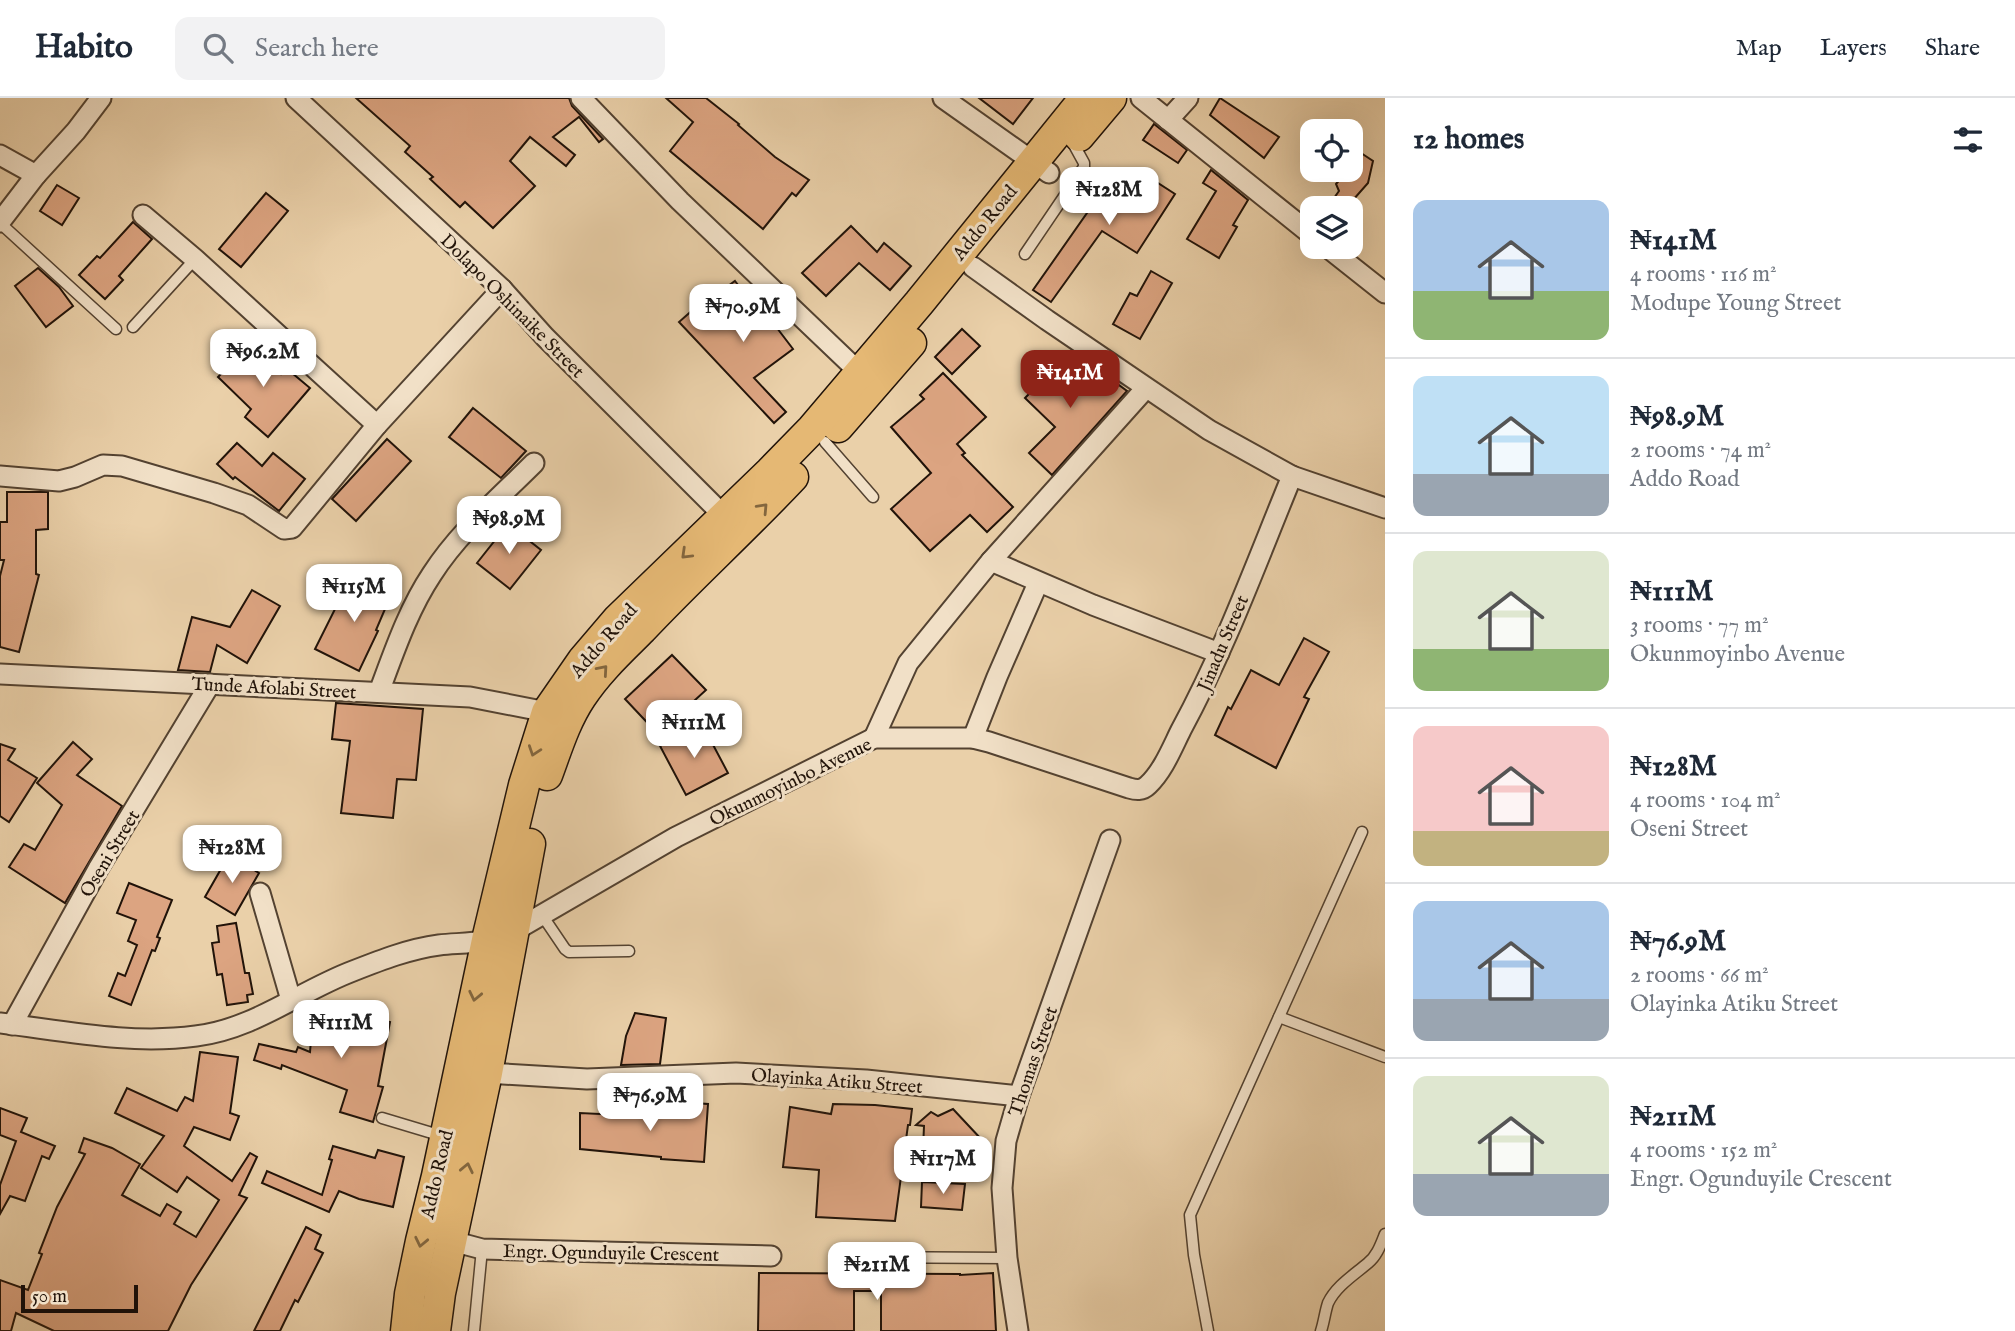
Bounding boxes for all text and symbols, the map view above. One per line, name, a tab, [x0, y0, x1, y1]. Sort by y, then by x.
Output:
search box	[175, 17, 665, 80]
text: Habito	[35, 27, 133, 69]
icon: search	[199, 29, 237, 67]
text: Search here	[255, 32, 379, 65]
text: Map	[1736, 33, 1782, 64]
text: Layers	[1820, 33, 1887, 64]
text: Share	[1925, 33, 1980, 64]
map controls	[1300, 119, 1363, 259]
button: locate	[1300, 119, 1363, 182]
text: 12 homes	[1413, 121, 1524, 159]
icon: filters	[1949, 121, 1987, 159]
pin: ₦128M	[1060, 167, 1158, 227]
text: ₦128M	[1076, 175, 1142, 204]
street label: Addo Road	[947, 180, 1024, 267]
button: layers	[1300, 196, 1363, 259]
text: ₦141M	[1630, 222, 1717, 260]
icon: home	[1469, 228, 1553, 312]
street label: Dolapo Oshinaike Street	[434, 229, 589, 384]
text: 4 rooms · 116 m²	[1630, 260, 1777, 289]
pin: ₦70.9M	[686, 285, 800, 344]
text: Modupe Young Street	[1630, 289, 1841, 318]
text: ₦70.9M	[705, 292, 781, 321]
pin: ₦96.2M	[206, 330, 320, 389]
text: ₦96.2M	[226, 337, 300, 366]
pin: ₦141M	[1021, 350, 1119, 410]
text: ₦141M	[1037, 358, 1103, 387]
text: ₦98.9M	[1630, 398, 1724, 436]
icon: home	[1469, 404, 1553, 488]
text: 2 rooms · 74 m²	[1630, 436, 1771, 465]
text: Addo Road	[1630, 465, 1739, 494]
pin: ₦98.9M	[452, 496, 566, 556]
one-way arrow	[755, 503, 768, 516]
text: ₦98.9M	[473, 504, 545, 533]
one-way arrow	[681, 546, 694, 559]
pin: ₦115M	[305, 564, 403, 624]
text: ₦115M	[322, 572, 386, 601]
text: ₦111M	[1630, 573, 1713, 611]
icon: home	[1469, 579, 1553, 663]
street label: Jinadu Street	[1192, 592, 1255, 697]
street label: Addo Road	[565, 599, 644, 684]
text: 3 rooms · 77 m²	[1630, 611, 1769, 640]
text: Okunmoyinbo Avenue	[1630, 640, 1845, 669]
one-way arrow	[595, 665, 607, 678]
street label: Tunde Afolabi Street	[191, 673, 357, 705]
pin: ₦111M	[645, 700, 743, 760]
text: ₦111M	[662, 708, 726, 737]
street label: Okunmoyinbo Avenue	[706, 733, 876, 833]
one-way arrow	[528, 745, 542, 757]
text: ₦128M	[1630, 748, 1717, 786]
icon: home	[1469, 754, 1553, 838]
text: 4 rooms · 104 m²	[1630, 786, 1781, 815]
street label: Oseni Street	[75, 806, 146, 902]
text: Oseni Street	[1630, 815, 1748, 844]
pin: ₦128M	[183, 826, 281, 885]
text: ₦128M	[199, 833, 265, 862]
text: ₦76.9M	[1630, 923, 1726, 961]
icon: home	[1469, 929, 1553, 1013]
text: 2 rooms · 66 m²	[1630, 961, 1769, 990]
one-way arrow	[468, 990, 483, 1002]
text: Olayinka Atiku Street	[1630, 990, 1838, 1019]
pin: ₦111M	[292, 1000, 390, 1060]
street label: Thomas Street	[1004, 1003, 1064, 1120]
text: ₦111M	[309, 1008, 373, 1037]
street label: Olayinka Atiku Street	[750, 1064, 924, 1100]
pin: ₦76.9M	[593, 1074, 707, 1133]
text: ₦76.9M	[613, 1081, 687, 1110]
text: ₦211M	[1630, 1098, 1716, 1136]
icon: home	[1469, 1104, 1553, 1188]
street label: Addo Road	[416, 1127, 460, 1222]
pin: ₦117M	[894, 1136, 992, 1196]
text: 4 rooms · 152 m²	[1630, 1136, 1777, 1165]
text: ₦117M	[910, 1144, 976, 1173]
one-way arrow	[459, 1162, 474, 1174]
text: Engr. Ogunduyile Crescent	[1630, 1165, 1892, 1194]
one-way arrow	[414, 1236, 429, 1248]
street label: Engr. Ogunduyile Crescent	[503, 1240, 720, 1268]
pin: ₦211M	[828, 1242, 926, 1302]
text: ₦211M	[844, 1250, 910, 1279]
scale bar	[21, 1282, 138, 1314]
text: 50 m	[32, 1285, 67, 1309]

